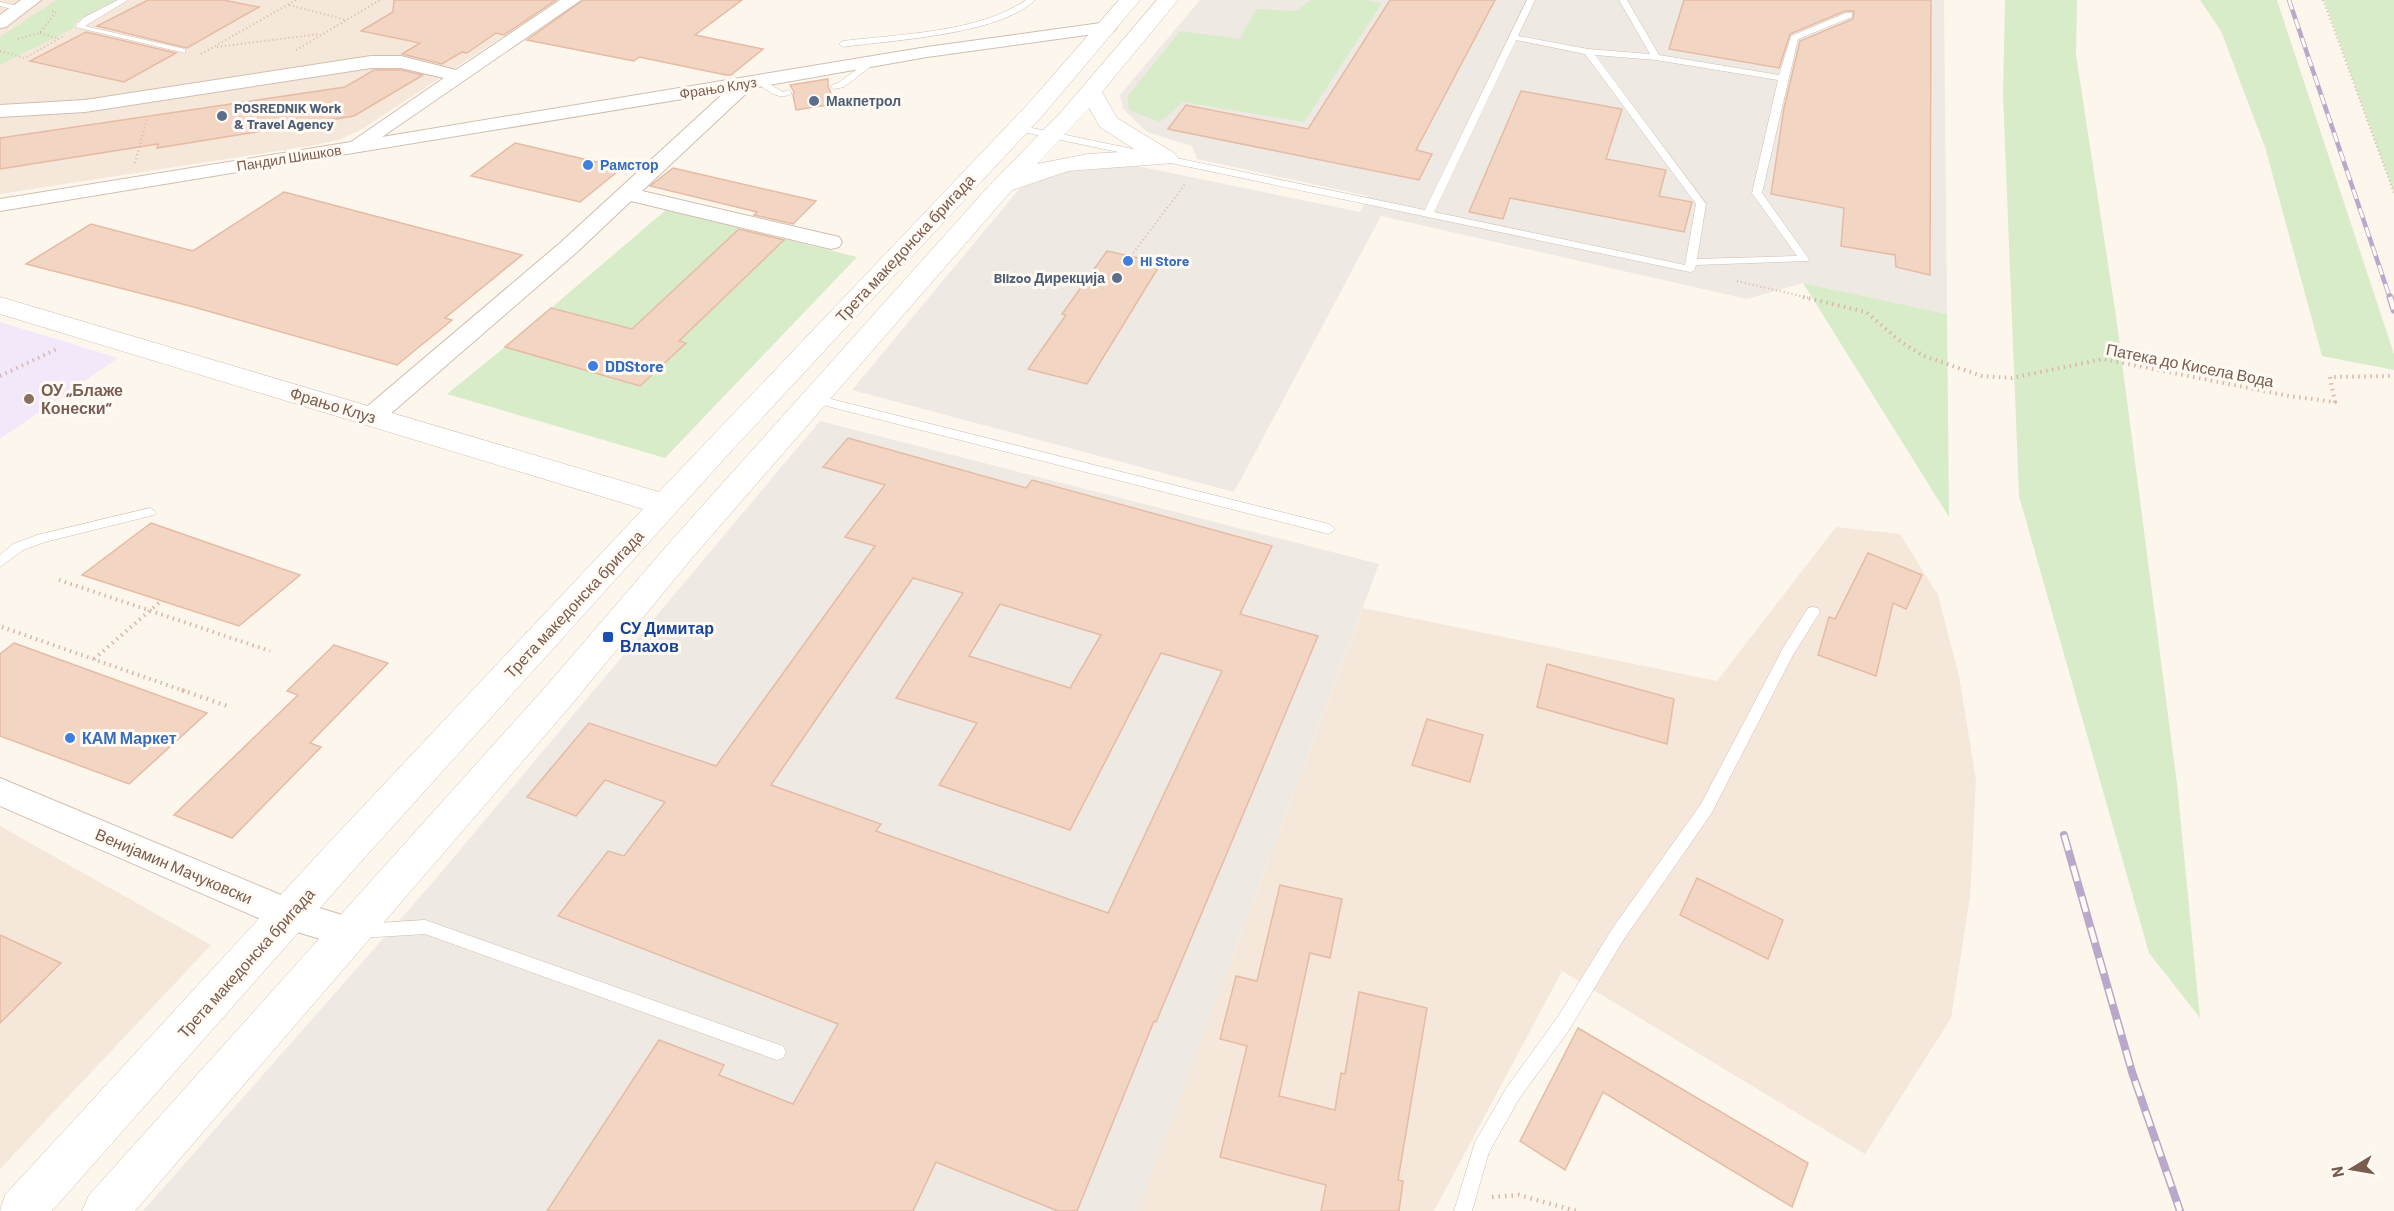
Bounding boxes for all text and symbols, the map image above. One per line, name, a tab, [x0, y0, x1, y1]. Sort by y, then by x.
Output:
street label: Фрањо Клуз	[678, 73, 758, 102]
place label: Макпетрол	[826, 92, 901, 109]
marker: Макпетрол	[807, 94, 821, 108]
place label: POSREDNIK Work & Travel Agency	[234, 99, 342, 132]
marker: POSREDNIK Work & Travel Agency	[215, 109, 229, 123]
street label: Пандил Шишков	[235, 141, 343, 174]
place label: Рамстор	[600, 156, 659, 173]
marker: Рамстор	[581, 158, 595, 172]
street label: Трета македонска бригада	[831, 170, 978, 326]
place label: Hi Store	[1140, 252, 1190, 269]
marker: Hi Store	[1121, 254, 1135, 268]
place label: Blizoo Дирекција	[994, 269, 1105, 286]
marker: Blizoo Дирекција	[1110, 271, 1124, 285]
street label: Патека до Кисела Вода	[2105, 339, 2276, 390]
place label: DDStore	[605, 356, 664, 375]
marker: DDStore	[586, 359, 600, 373]
place label: ОУ „Блаже Конески“	[41, 380, 123, 417]
street label: Фрањо Клуз	[288, 382, 379, 427]
marker: ОУ „Блаже Конески“	[22, 392, 36, 406]
street label: Трета македонска бригада	[500, 526, 647, 682]
place label: СУ Димитар Влахов	[620, 618, 714, 655]
marker: СУ Димитар Влахов	[601, 630, 615, 644]
place label: КАМ Маркет	[82, 728, 177, 747]
marker: КАМ Маркет	[63, 731, 77, 745]
street label: Венијамин Мачуковски	[93, 824, 255, 907]
street label: Трета македонска бригада	[173, 884, 318, 1042]
north arrow	[2322, 1139, 2382, 1199]
text: N	[2326, 1165, 2347, 1179]

